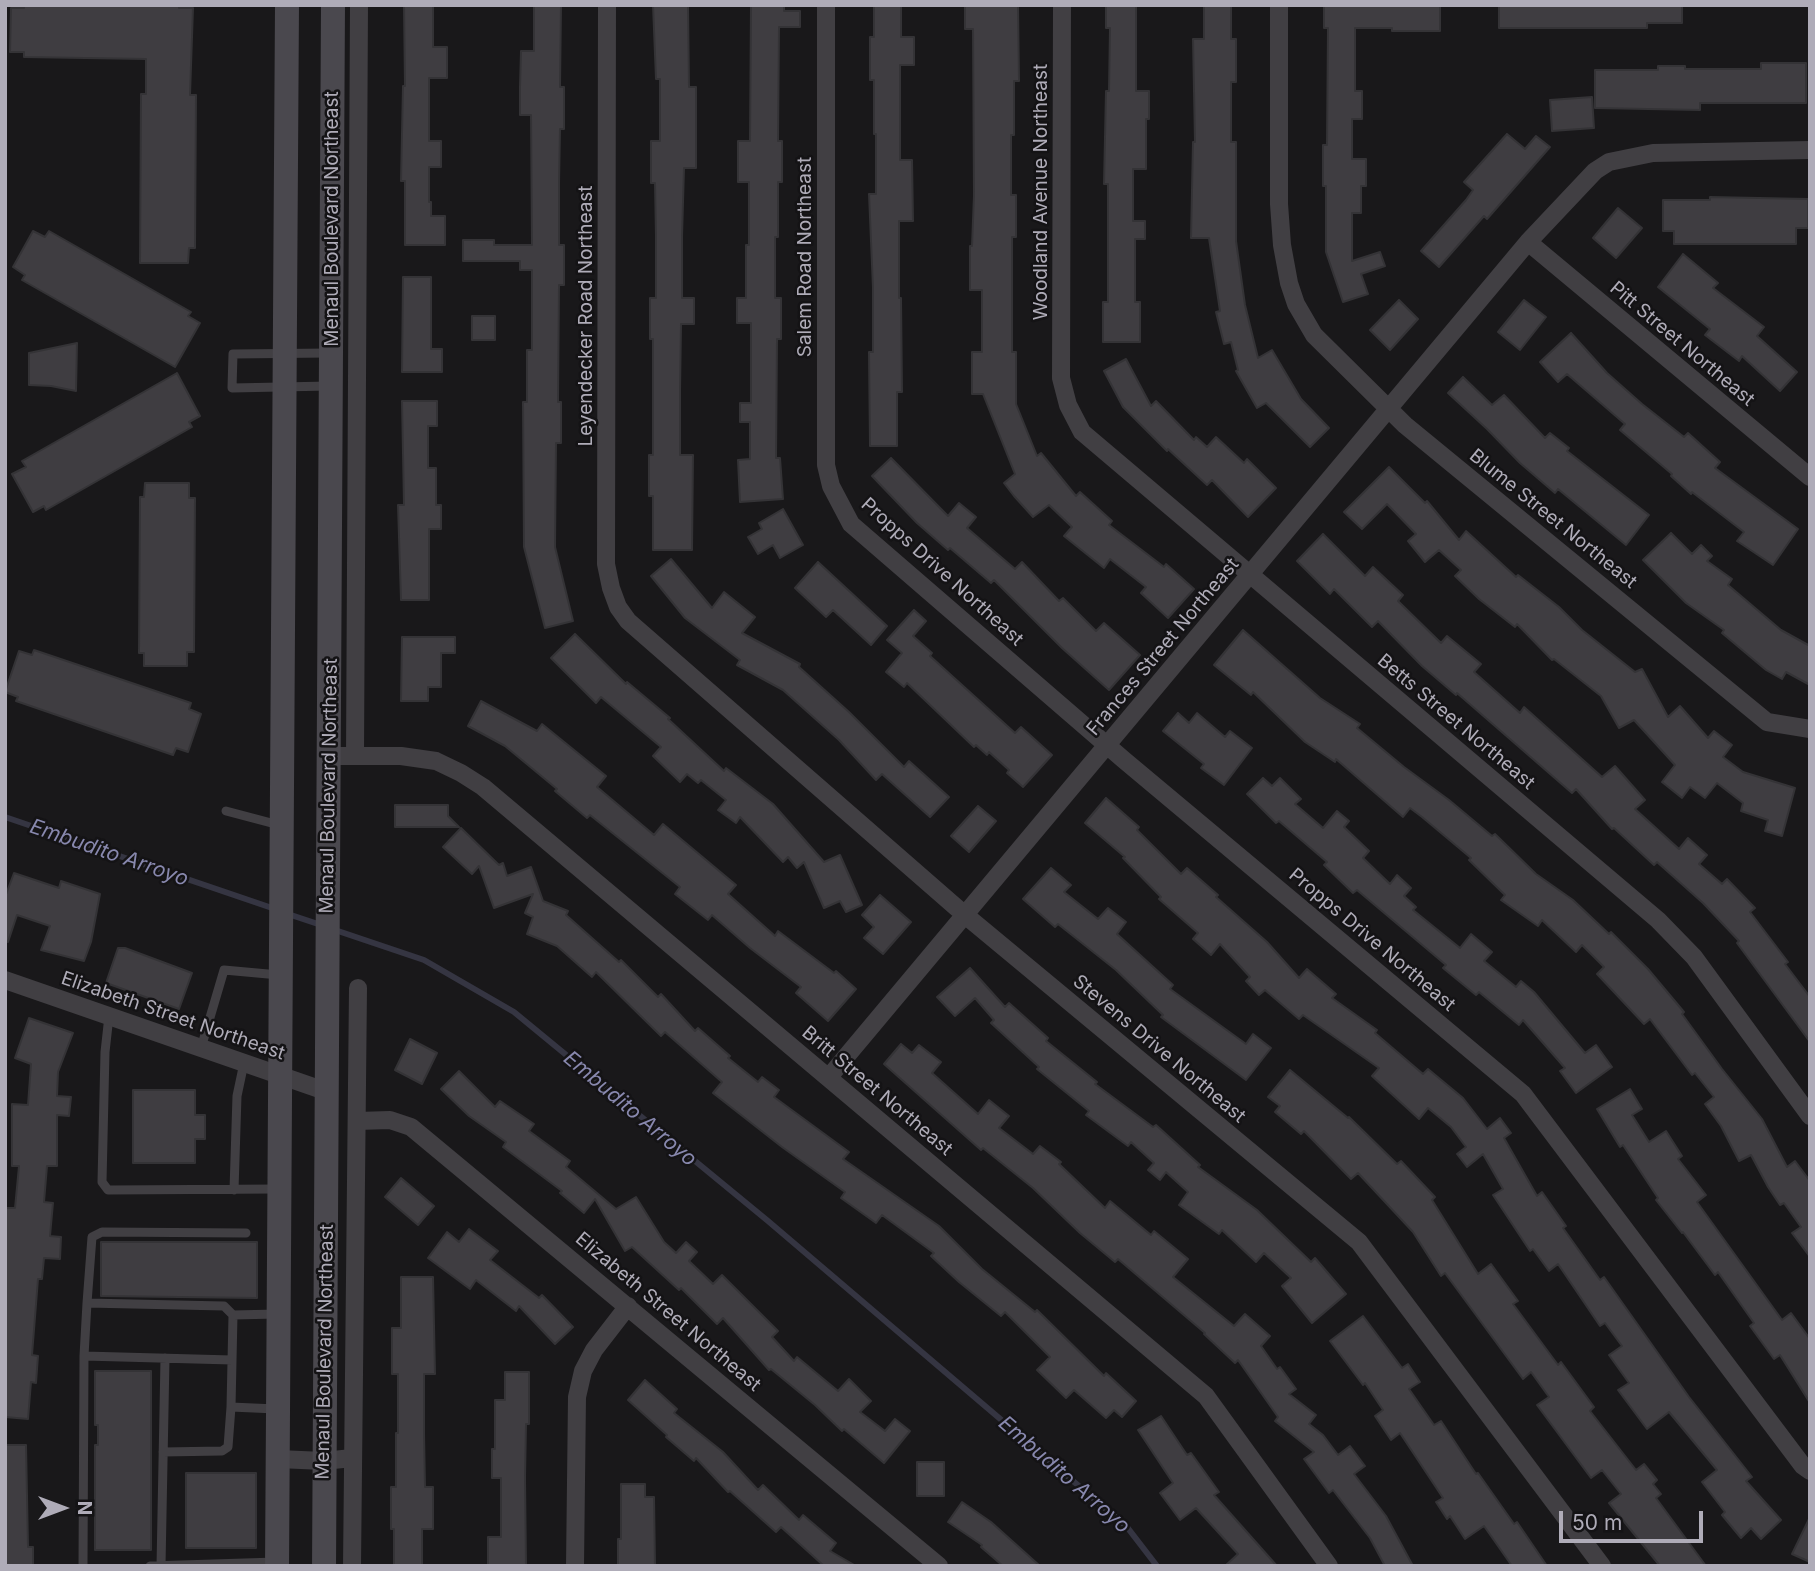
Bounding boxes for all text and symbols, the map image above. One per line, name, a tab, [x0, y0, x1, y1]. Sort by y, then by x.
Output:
street label: Woodland Avenue Northeast	[1030, 64, 1052, 320]
street label: Menaul Boulevard Northeast	[321, 91, 343, 347]
street label: Salem Road Northeast	[794, 157, 816, 357]
street label: Leyendecker Road Northeast	[575, 185, 597, 447]
street label: Pitt Street Northeast	[1605, 277, 1759, 411]
street label: Blume Street Northeast	[1465, 444, 1641, 594]
street label: Propps Drive Northeast	[856, 493, 1028, 651]
street label: Frances Street Northeast	[1082, 554, 1244, 740]
street label: Betts Street Northeast	[1373, 650, 1539, 794]
street label: Menaul Boulevard Northeast	[315, 658, 343, 914]
water label: Embudito Arroyo	[26, 814, 192, 892]
street label: Propps Drive Northeast	[1284, 864, 1460, 1016]
street label: Elizabeth Street Northeast	[58, 967, 288, 1065]
street label: Stevens Drive Northeast	[1068, 970, 1250, 1128]
street label: Britt Street Northeast	[797, 1021, 957, 1161]
water label: Embudito Arroyo	[558, 1046, 702, 1172]
street label: Menaul Boulevard Northeast	[311, 1224, 339, 1480]
street label: Elizabeth Street Northeast	[571, 1228, 765, 1396]
water label: Embudito Arroyo	[993, 1411, 1135, 1539]
north arrow	[28, 1473, 98, 1543]
scale bar	[1563, 1498, 1706, 1542]
text: N	[73, 1501, 96, 1515]
text: 50 m	[1572, 1510, 1622, 1535]

